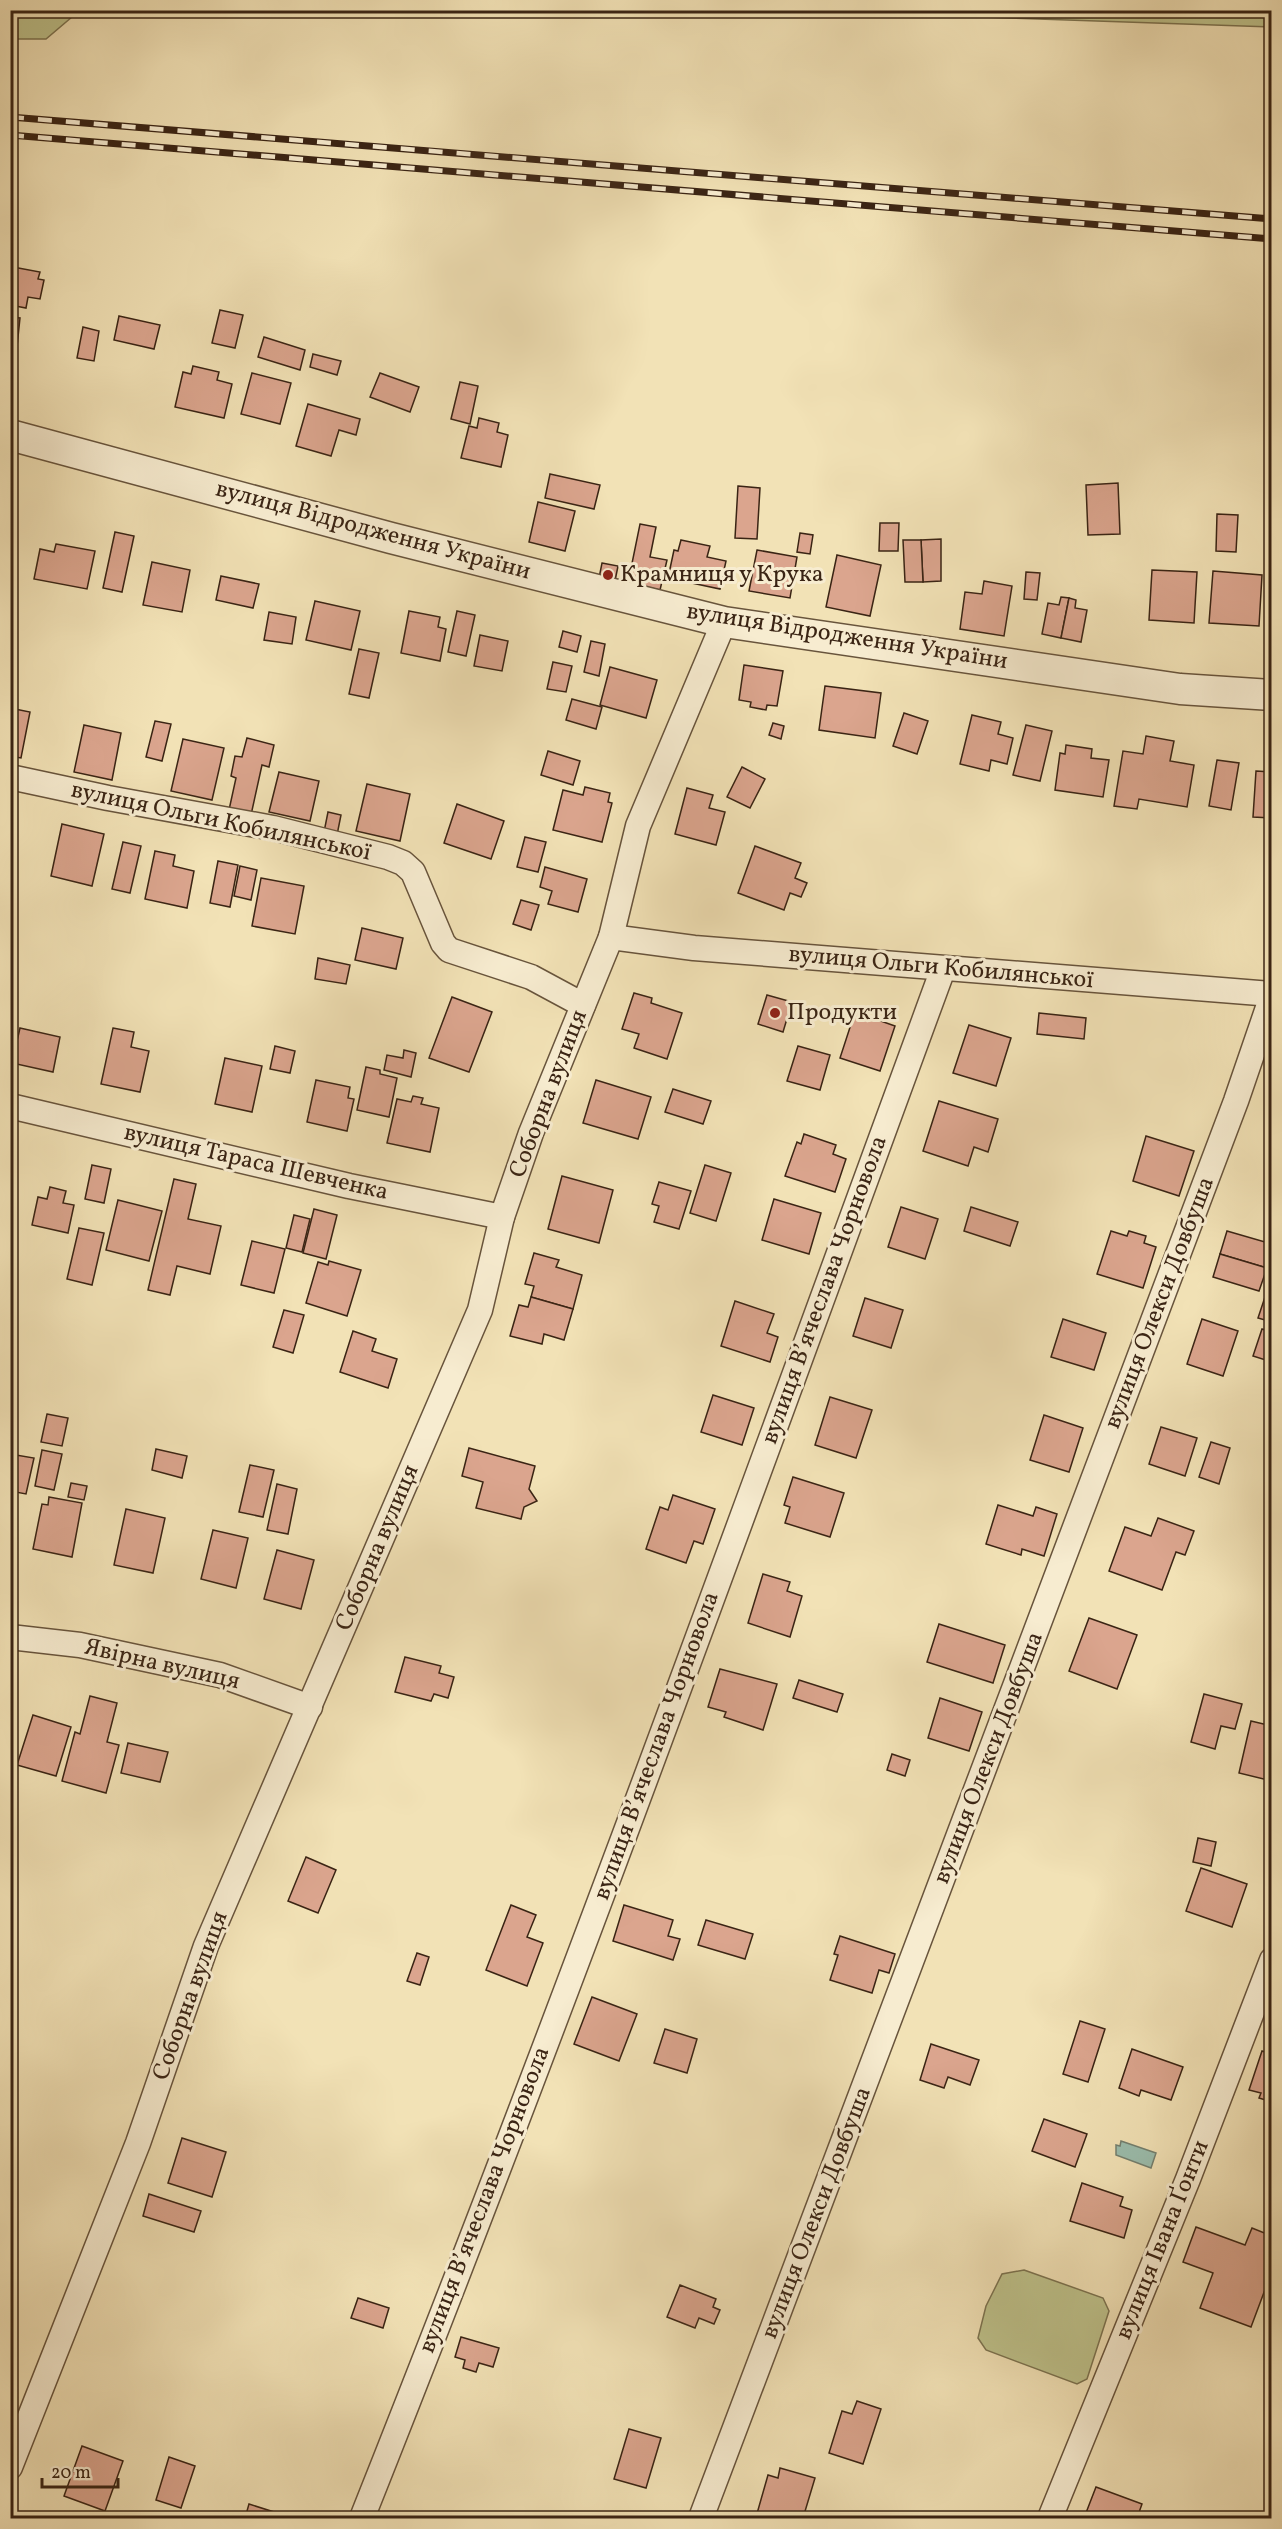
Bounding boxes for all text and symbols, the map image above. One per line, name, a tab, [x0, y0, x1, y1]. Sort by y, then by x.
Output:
street label: вулиця Відродження України	[212, 473, 534, 589]
place label: Крамниця у Крука	[620, 558, 824, 592]
marker: Крамниця у Крука	[601, 568, 615, 582]
street label: вулиця Відродження України	[684, 595, 1010, 679]
street label: вулиця Ольги Кобилянської	[68, 774, 374, 870]
street label: вулиця Ольги Кобилянської	[787, 938, 1095, 998]
place label: Продукти	[787, 996, 897, 1030]
street label: Соборна вулиця	[501, 1005, 597, 1183]
marker: Продукти	[768, 1006, 782, 1020]
street label: вулиця Тараса Шевченка	[120, 1116, 392, 1210]
street label: вулиця Вʼячеслава Чорновола	[753, 1131, 897, 1449]
street label: вулиця Олекси Довбуша	[1096, 1172, 1224, 1434]
street label: Соборна вулиця	[328, 1460, 428, 1636]
street label: вулиця Вʼячеслава Чорновола	[585, 1587, 729, 1905]
street label: вулиця Олекси Довбуша	[925, 1627, 1053, 1889]
street label: Явірна вулиця	[81, 1631, 243, 1699]
street label: Соборна вулиця	[145, 1907, 237, 2085]
street label: вулиця Вʼячеслава Чорновола	[411, 2042, 559, 2358]
street label: вулиця Олекси Довбуша	[753, 2082, 881, 2344]
street label: вулиця Івана Ґонти	[1107, 2135, 1219, 2345]
scale bar	[42, 2451, 118, 2489]
text: 20 m	[51, 2461, 91, 2486]

